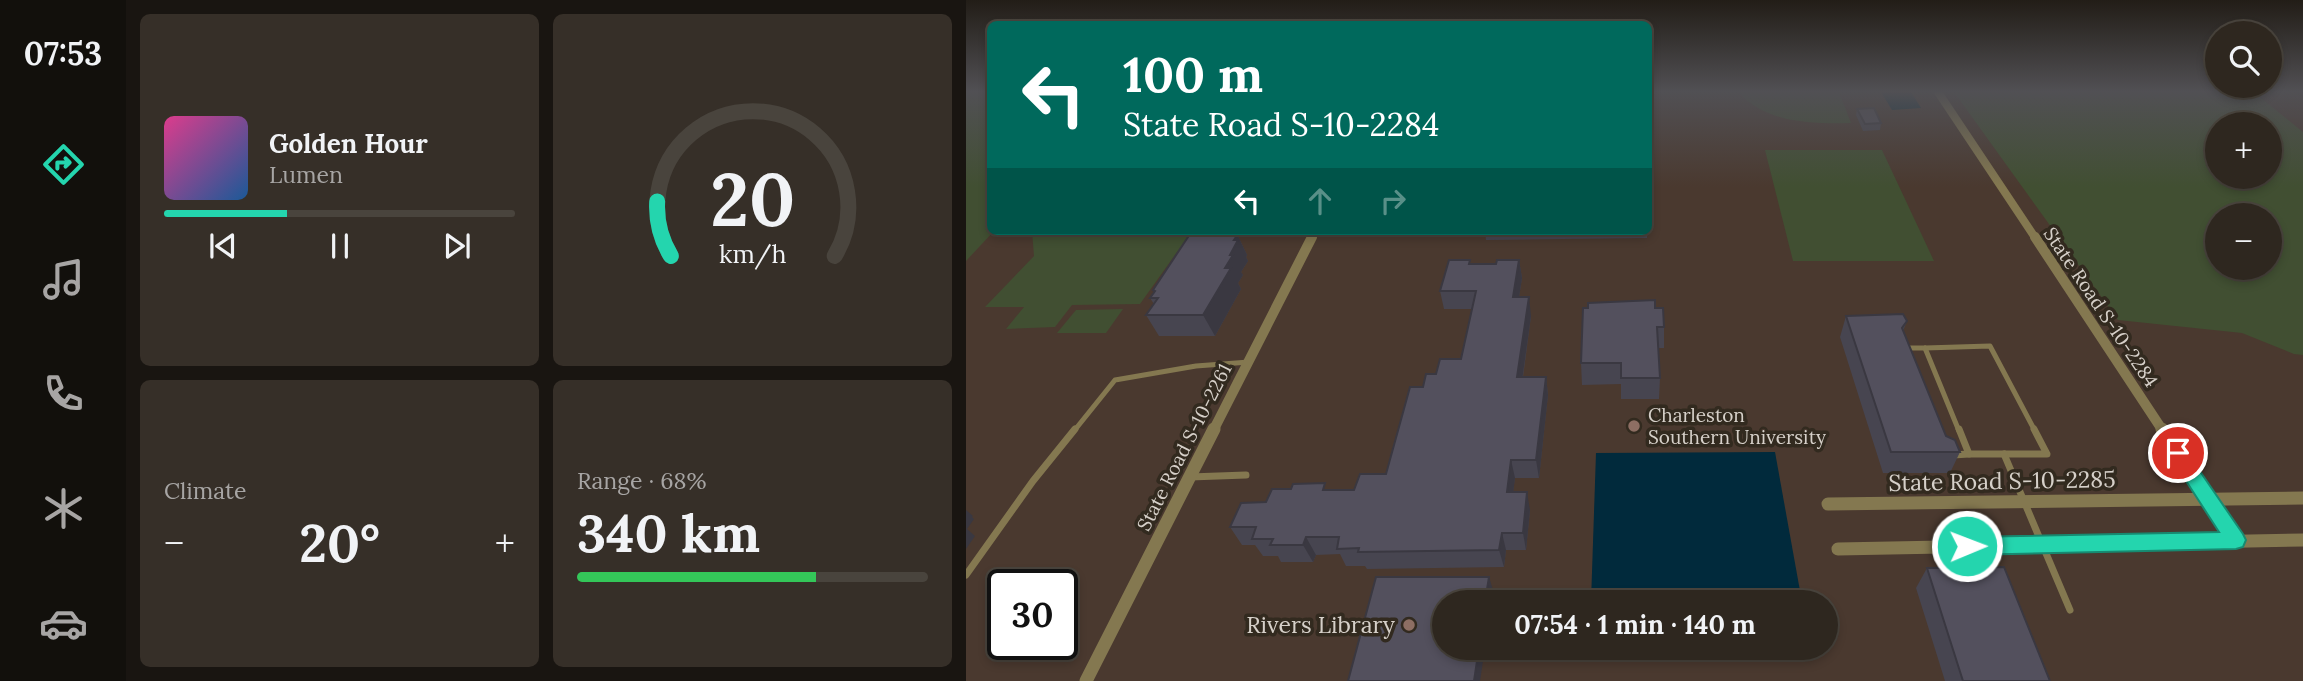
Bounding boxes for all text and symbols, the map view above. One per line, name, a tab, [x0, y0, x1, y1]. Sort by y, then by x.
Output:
map controls	[2205, 21, 2282, 280]
button: search	[2205, 21, 2282, 98]
text: 07:53	[24, 33, 102, 74]
text: 100 m	[1123, 43, 1263, 105]
icon: left	[1008, 49, 1099, 140]
text: State Road S-10-2284	[1123, 104, 1439, 145]
button: +	[2205, 112, 2282, 189]
text: Golden Hour	[269, 127, 428, 160]
icon: directions	[39, 140, 88, 189]
text: 20	[710, 154, 795, 247]
text: Lumen	[269, 160, 343, 189]
icon: left	[1228, 182, 1266, 220]
icon: ahead	[1301, 182, 1339, 220]
icon: right	[1374, 182, 1412, 220]
button: −	[2205, 203, 2282, 280]
street label: State Road S-10-2284	[2039, 222, 2163, 392]
icon: previous	[204, 227, 242, 265]
icon: pause	[321, 227, 359, 265]
icon: next	[438, 227, 476, 265]
text: km/h	[719, 238, 786, 270]
icon: music	[39, 255, 88, 304]
street label: State Road S-10-2261	[1131, 359, 1237, 535]
icon: phone	[39, 369, 88, 418]
place label: Charleston Southern University	[1648, 403, 1826, 449]
marker: Charleston Southern University	[1626, 418, 1642, 434]
pin	[2148, 423, 2208, 483]
icon: arrive	[2159, 434, 2197, 472]
street label: State Road S-10-2285	[1888, 464, 2116, 497]
text: Range · 68%	[577, 466, 706, 495]
text: Climate	[164, 476, 246, 505]
icon: climate	[39, 484, 88, 533]
text: 340 km	[577, 500, 760, 566]
position arrow	[1930, 509, 2004, 583]
text: 20°	[299, 510, 380, 576]
text: −	[164, 519, 184, 567]
text: +	[495, 519, 515, 567]
speed limit sign: 30	[987, 569, 1078, 660]
icon: car	[39, 599, 88, 648]
text: 07:54 · 1 min · 140 m	[1514, 608, 1756, 641]
place label: Rivers Library	[1246, 610, 1396, 639]
marker: Rivers Library	[1401, 617, 1417, 633]

